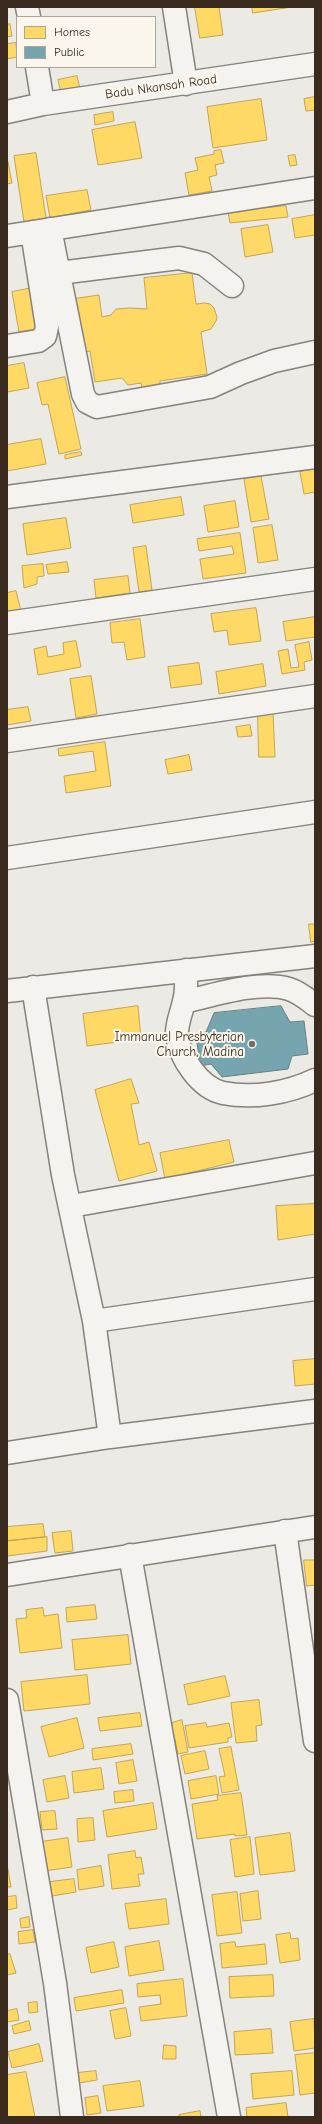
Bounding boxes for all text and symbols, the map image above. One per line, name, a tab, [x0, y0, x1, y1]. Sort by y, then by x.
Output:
legend	[16, 16, 156, 68]
text: Homes	[54, 25, 90, 39]
text: Public	[54, 45, 84, 59]
street label: Badu Nkansah Road	[104, 71, 218, 103]
place label: Immanuel Presbyterian Church, Madina	[114, 1029, 244, 1060]
marker: Immanuel Presbyterian Church, Madina	[247, 1039, 257, 1049]

